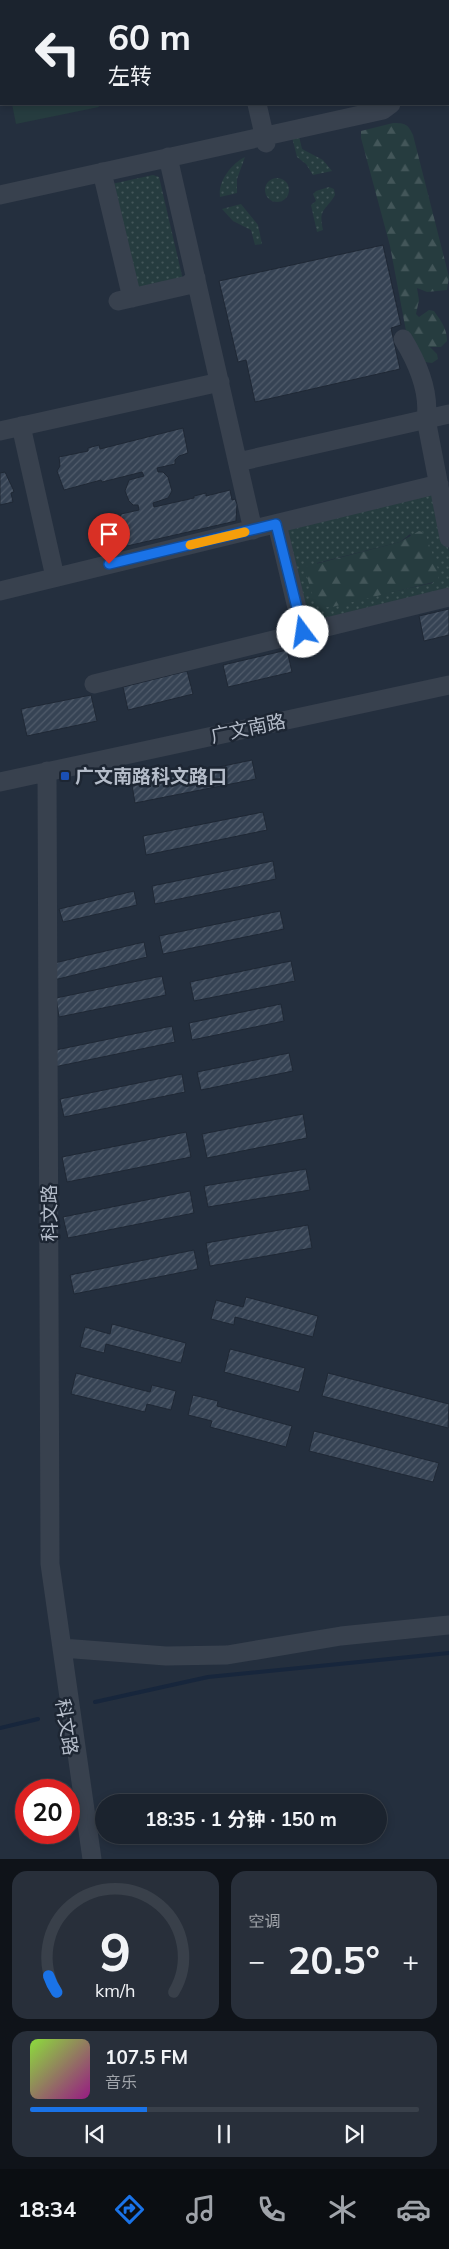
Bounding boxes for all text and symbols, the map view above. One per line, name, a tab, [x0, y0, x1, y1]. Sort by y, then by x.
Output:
text: 60 m	[108, 15, 191, 59]
icon: left	[25, 20, 90, 85]
text: 左转	[108, 62, 152, 90]
pin	[88, 513, 130, 564]
icon: arrive	[95, 520, 123, 548]
position arrow	[276, 605, 328, 657]
street label: 广文南路	[208, 708, 288, 748]
place label: 广文南路科文路口	[75, 764, 227, 788]
marker: 广文南路科文路口	[59, 770, 71, 782]
street label: 科文路	[37, 1184, 61, 1242]
street label: 科文路	[51, 1697, 83, 1757]
speed limit sign: 20	[15, 1779, 80, 1844]
text: 18:35 · 1 分钟 · 150 m	[145, 1807, 337, 1831]
text: 空调	[249, 1911, 281, 1931]
text: 9	[100, 1919, 131, 1984]
text: 20.5°	[288, 1936, 380, 1984]
text: −	[249, 1943, 265, 1978]
text: +	[402, 1943, 419, 1978]
text: km/h	[95, 1979, 135, 2001]
text: 107.5 FM	[105, 2045, 188, 2069]
text: 音乐	[105, 2072, 137, 2092]
icon: previous	[81, 2120, 109, 2148]
icon: pause	[210, 2120, 238, 2148]
icon: next	[340, 2120, 368, 2148]
icon: directions	[112, 2192, 147, 2227]
icon: music	[183, 2192, 218, 2227]
icon: phone	[254, 2192, 289, 2227]
icon: climate	[325, 2192, 360, 2227]
icon: car	[396, 2192, 431, 2227]
text: 18:34	[18, 2195, 76, 2223]

